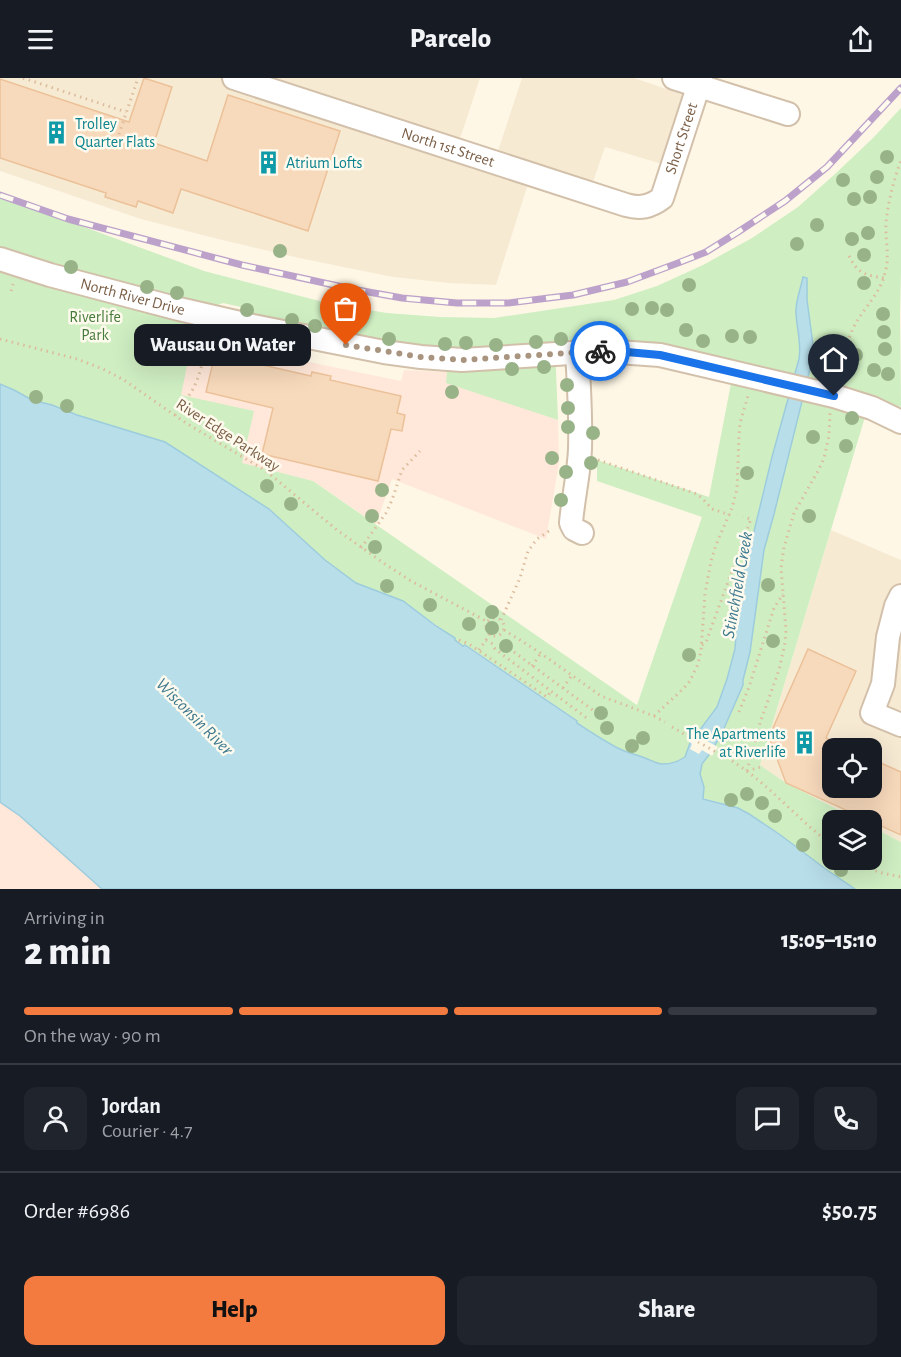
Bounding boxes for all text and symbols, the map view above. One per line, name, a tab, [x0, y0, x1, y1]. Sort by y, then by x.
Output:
icon: menu	[24, 23, 57, 56]
icon: share	[844, 23, 877, 56]
text: Parcelo	[410, 25, 491, 52]
street label: Short Street	[662, 101, 700, 176]
place label: Trolley Quarter Flats	[75, 116, 155, 151]
building icon: Trolley Quarter Flats	[44, 120, 70, 146]
street label: North 1st Street	[400, 125, 496, 170]
building icon: Atrium Lofts	[255, 150, 281, 176]
place label: Atrium Lofts	[286, 155, 363, 171]
street label: North River Drive	[79, 275, 186, 318]
pin	[320, 283, 371, 345]
icon: bag	[329, 292, 362, 325]
park label: Riverlife Park	[69, 309, 121, 343]
courier	[570, 321, 630, 381]
callout: Wausau On Water	[133, 324, 310, 366]
pin	[808, 334, 859, 396]
text: Wausau On Water	[150, 335, 295, 355]
icon: bike	[584, 335, 617, 368]
icon: home	[817, 343, 850, 376]
street label: River Edge Parkway	[173, 396, 283, 475]
water label: Stinchfield Creek	[720, 530, 756, 640]
water label: Wisconsin River	[152, 675, 237, 760]
place label: The Apartments at Riverlife	[686, 726, 786, 760]
building icon: The Apartments at Riverlife	[791, 730, 817, 756]
map controls	[822, 738, 882, 870]
button: locate	[822, 738, 882, 798]
button: layers	[822, 810, 882, 870]
text: Arriving in	[24, 908, 105, 928]
text: 15:05–15:10	[781, 929, 877, 951]
text: 2 min	[24, 933, 111, 972]
text: On the way · 90 m	[24, 1026, 161, 1046]
button: person	[24, 1087, 87, 1150]
button: chat	[736, 1087, 799, 1150]
button: phone	[814, 1087, 877, 1150]
text: Jordan	[102, 1095, 161, 1117]
text: Courier · 4.7	[102, 1121, 193, 1141]
text: Order #6986	[24, 1200, 130, 1222]
text: $50.75	[822, 1200, 877, 1222]
button: Help	[24, 1276, 445, 1345]
button: Share	[457, 1276, 877, 1345]

